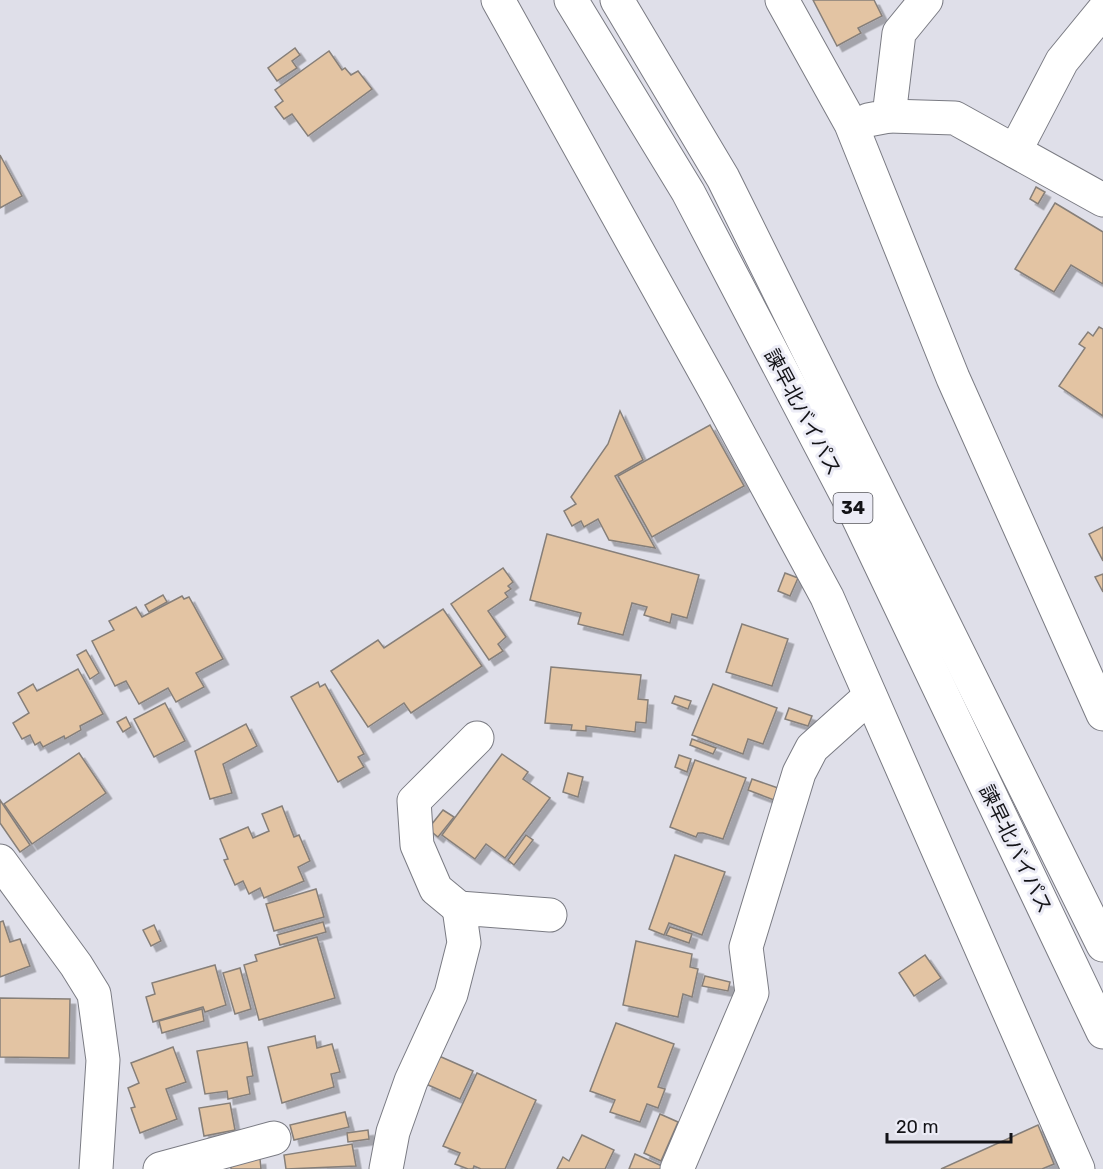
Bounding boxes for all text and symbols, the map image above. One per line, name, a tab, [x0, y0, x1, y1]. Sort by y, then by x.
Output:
street label: 諫早北バイパス	[760, 345, 846, 479]
road number: 34	[834, 493, 872, 523]
street label: 諫早北バイパス	[975, 781, 1057, 917]
scale bar	[887, 1106, 1012, 1144]
text: 20 m	[896, 1116, 938, 1138]

